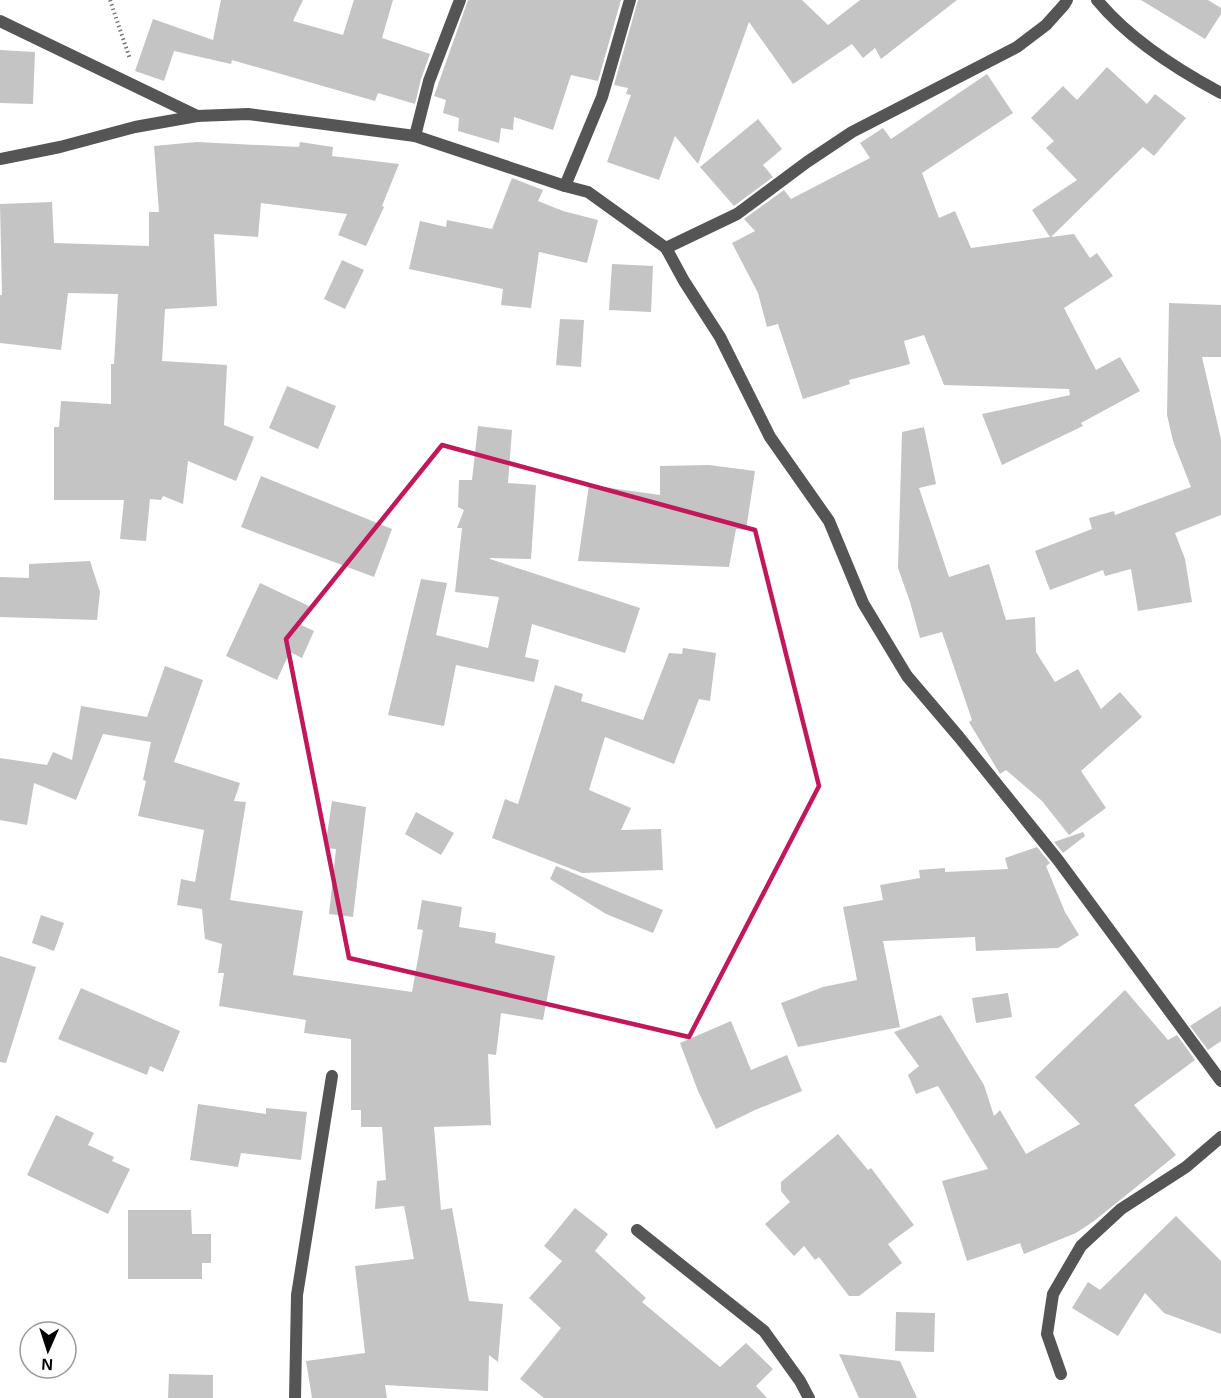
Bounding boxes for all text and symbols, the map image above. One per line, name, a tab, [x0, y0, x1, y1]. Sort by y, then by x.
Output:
north arrow	[18, 1320, 78, 1380]
text: N	[41, 1356, 53, 1373]

